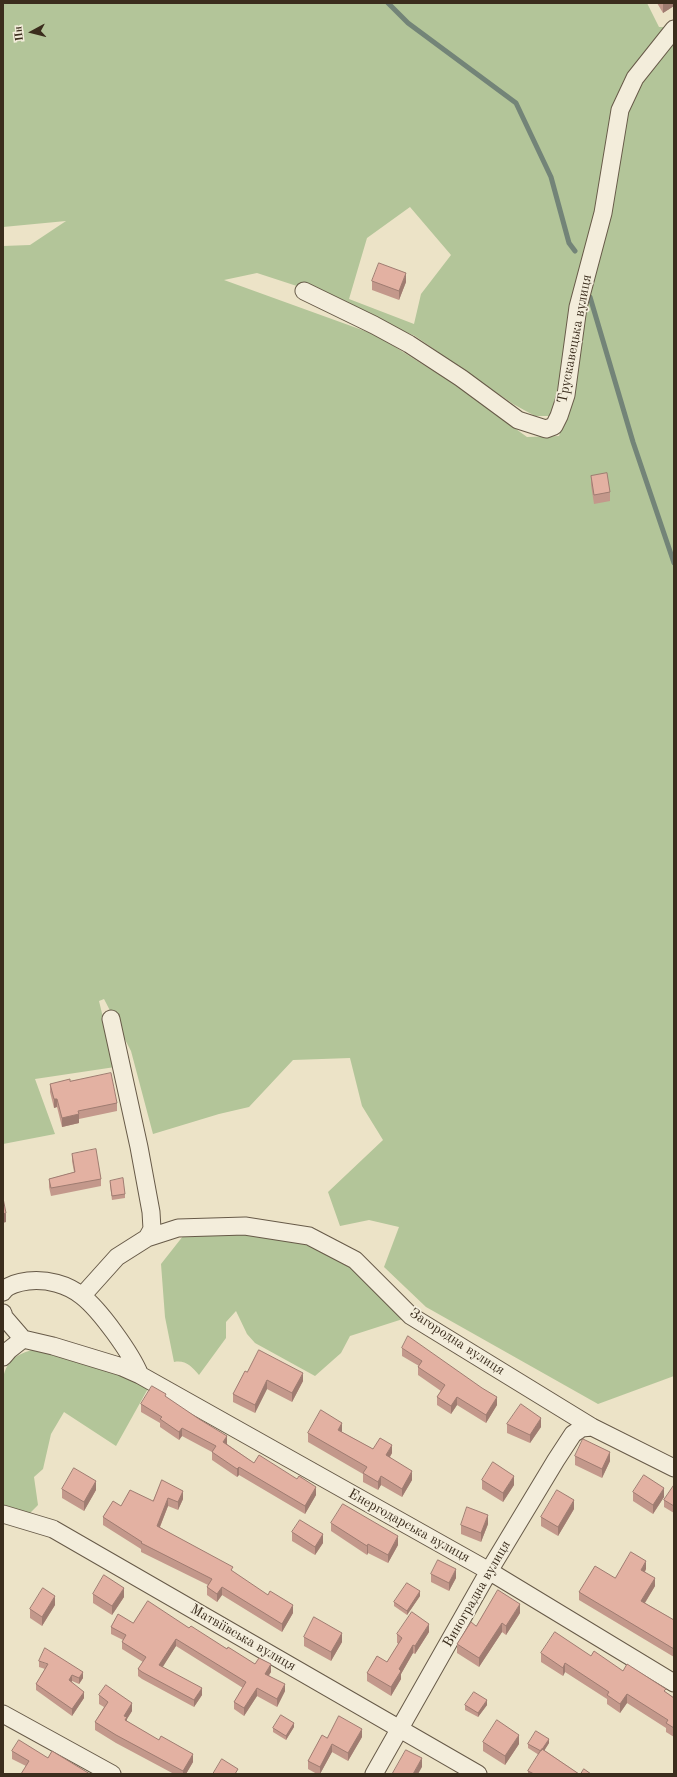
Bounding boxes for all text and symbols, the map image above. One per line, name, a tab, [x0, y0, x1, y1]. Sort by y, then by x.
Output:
north arrow	[12, 12, 52, 52]
text: Пн	[13, 25, 26, 42]
street label: Трускавецька вулиця	[554, 273, 596, 405]
street label: Загородна вулиця	[406, 1305, 508, 1379]
street label: Енергодарська вулиця	[345, 1486, 473, 1566]
street label: Виноградна вулиця	[440, 1538, 514, 1650]
street label: Матвіївська вулиця	[187, 1601, 299, 1675]

